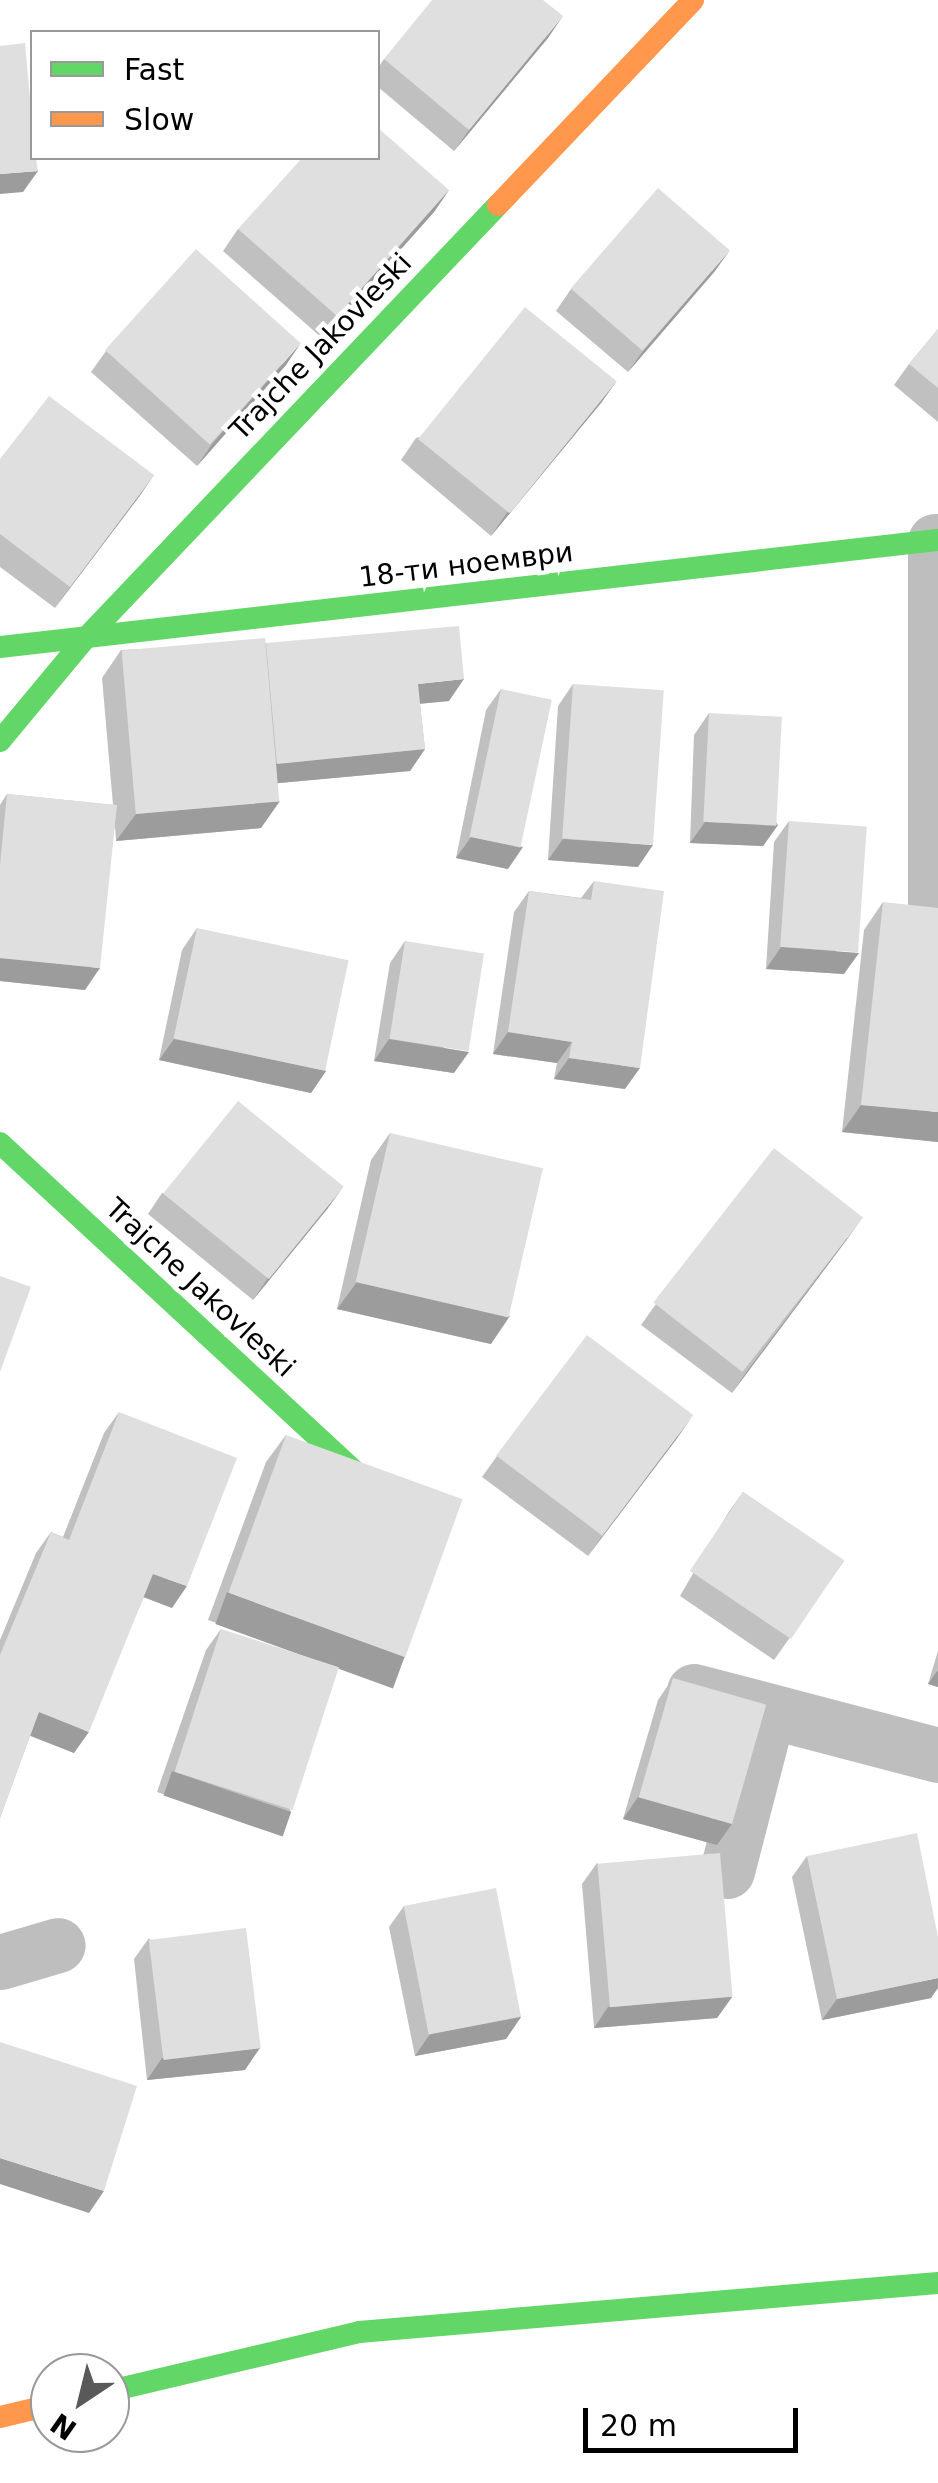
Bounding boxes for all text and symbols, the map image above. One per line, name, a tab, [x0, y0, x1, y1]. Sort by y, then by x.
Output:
legend	[30, 30, 380, 160]
text: Fast	[124, 52, 184, 87]
text: Slow	[124, 102, 194, 137]
street label: Trajche Jakovleski	[223, 247, 419, 447]
street label: 18-ти ноември	[357, 535, 575, 595]
street label: Trajche Jakovleski	[98, 1192, 302, 1384]
north arrow	[30, 2353, 130, 2453]
scale bar	[588, 2388, 803, 2450]
text: N	[45, 2406, 83, 2447]
text: 20 m	[600, 2408, 677, 2443]

